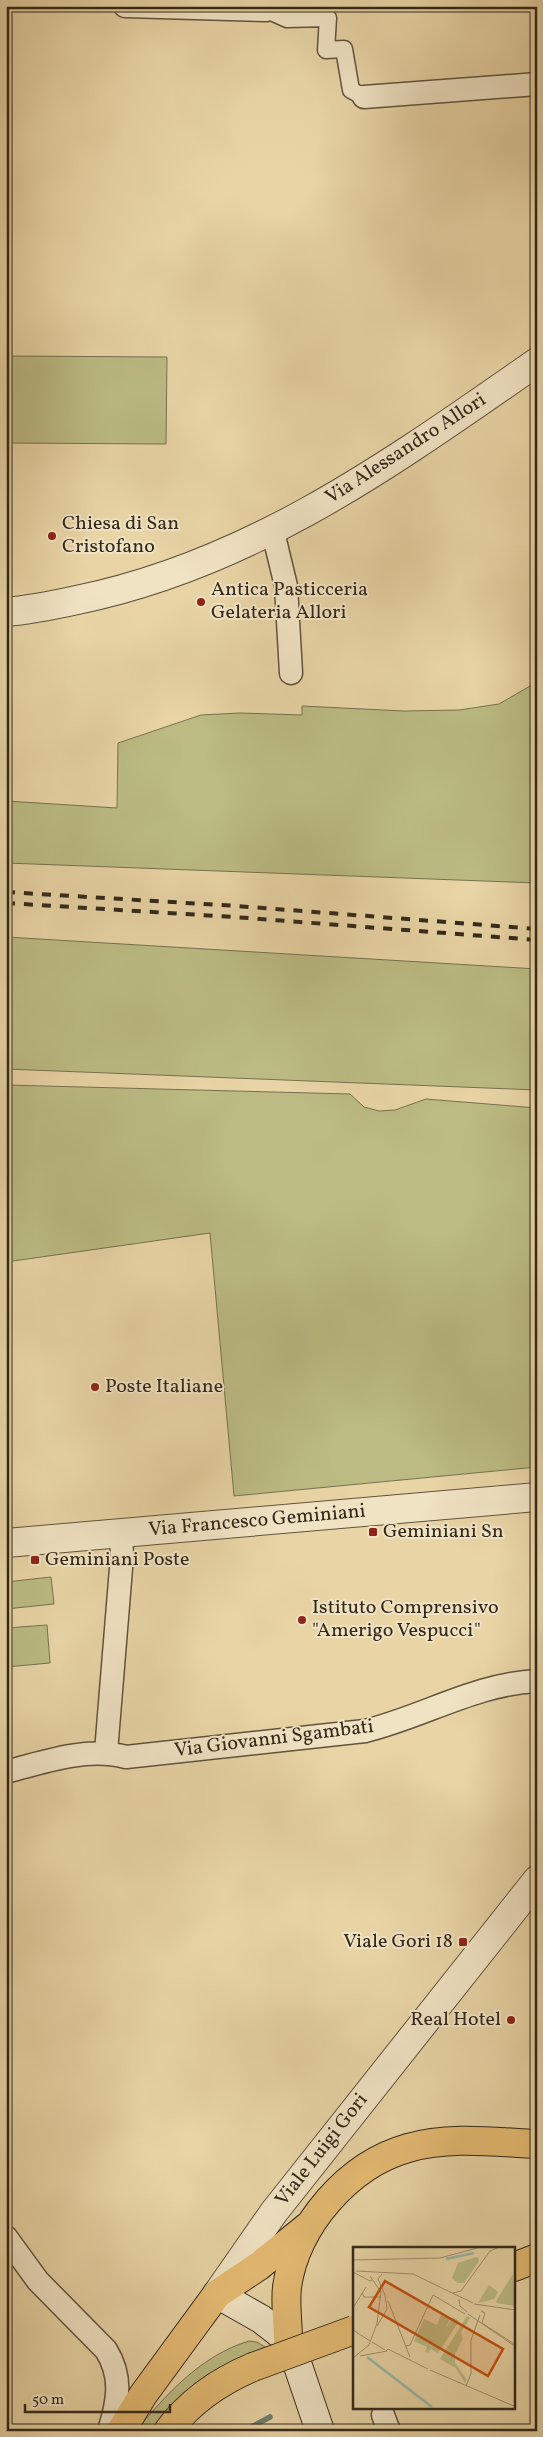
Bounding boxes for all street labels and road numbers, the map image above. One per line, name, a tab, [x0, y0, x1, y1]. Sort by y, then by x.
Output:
street label: Via Alessandro Allori	[320, 386, 492, 512]
street label: Via Francesco Geminiani	[147, 1498, 367, 1544]
street label: Via Giovanni Sgambati	[173, 1713, 375, 1765]
street label: Viale Luigi Gori	[269, 2088, 375, 2212]

